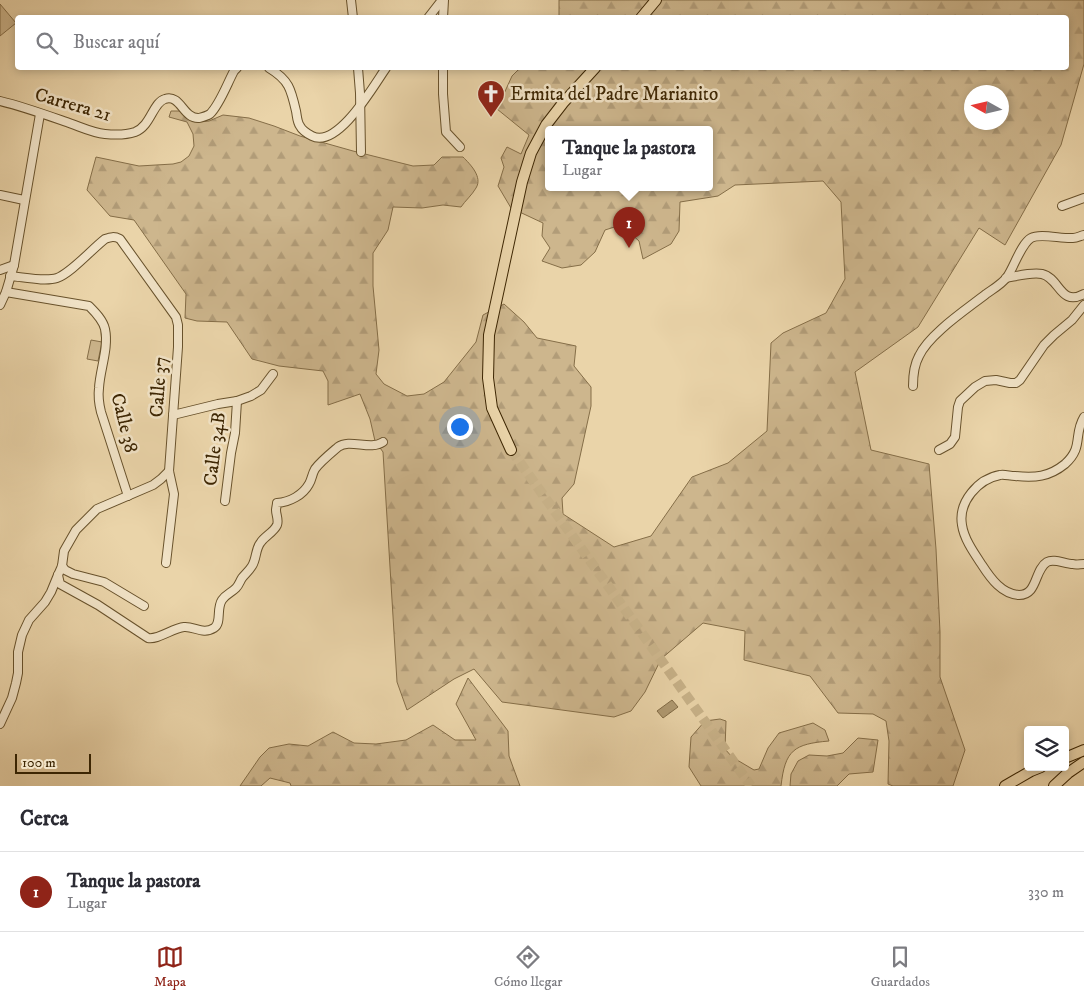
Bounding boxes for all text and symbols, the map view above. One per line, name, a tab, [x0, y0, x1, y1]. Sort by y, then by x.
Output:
search box	[15, 15, 1069, 70]
icon: search	[33, 29, 61, 57]
text: Buscar aquí	[73, 31, 159, 54]
church icon: Ermita del Padre Marianito	[476, 79, 506, 118]
street label: Carrera 21	[32, 83, 114, 127]
place label: Ermita del Padre Marianito	[510, 83, 718, 106]
north arrow	[964, 85, 1009, 130]
popup	[545, 126, 713, 191]
text: Tanque la pastora	[562, 137, 696, 160]
text: Lugar	[562, 160, 602, 180]
pin: 1	[613, 207, 645, 248]
street label: Calle 37	[145, 356, 173, 418]
street label: Calle 38	[106, 391, 142, 455]
street label: Calle 34B	[199, 411, 231, 487]
your location	[447, 414, 473, 440]
map controls	[1024, 726, 1069, 771]
button: layers	[1024, 726, 1069, 771]
scale bar	[15, 751, 91, 774]
text: 100 m	[22, 754, 56, 772]
text: Cerca	[20, 806, 68, 832]
text: Tanque la pastora	[67, 870, 200, 893]
text: 1	[33, 882, 39, 902]
text: 330 m	[1028, 882, 1064, 902]
text: Lugar	[67, 893, 107, 913]
tab: Mapa	[154, 943, 186, 991]
tab: Cómo llegar	[494, 943, 563, 991]
tab: Guardados	[871, 943, 930, 991]

